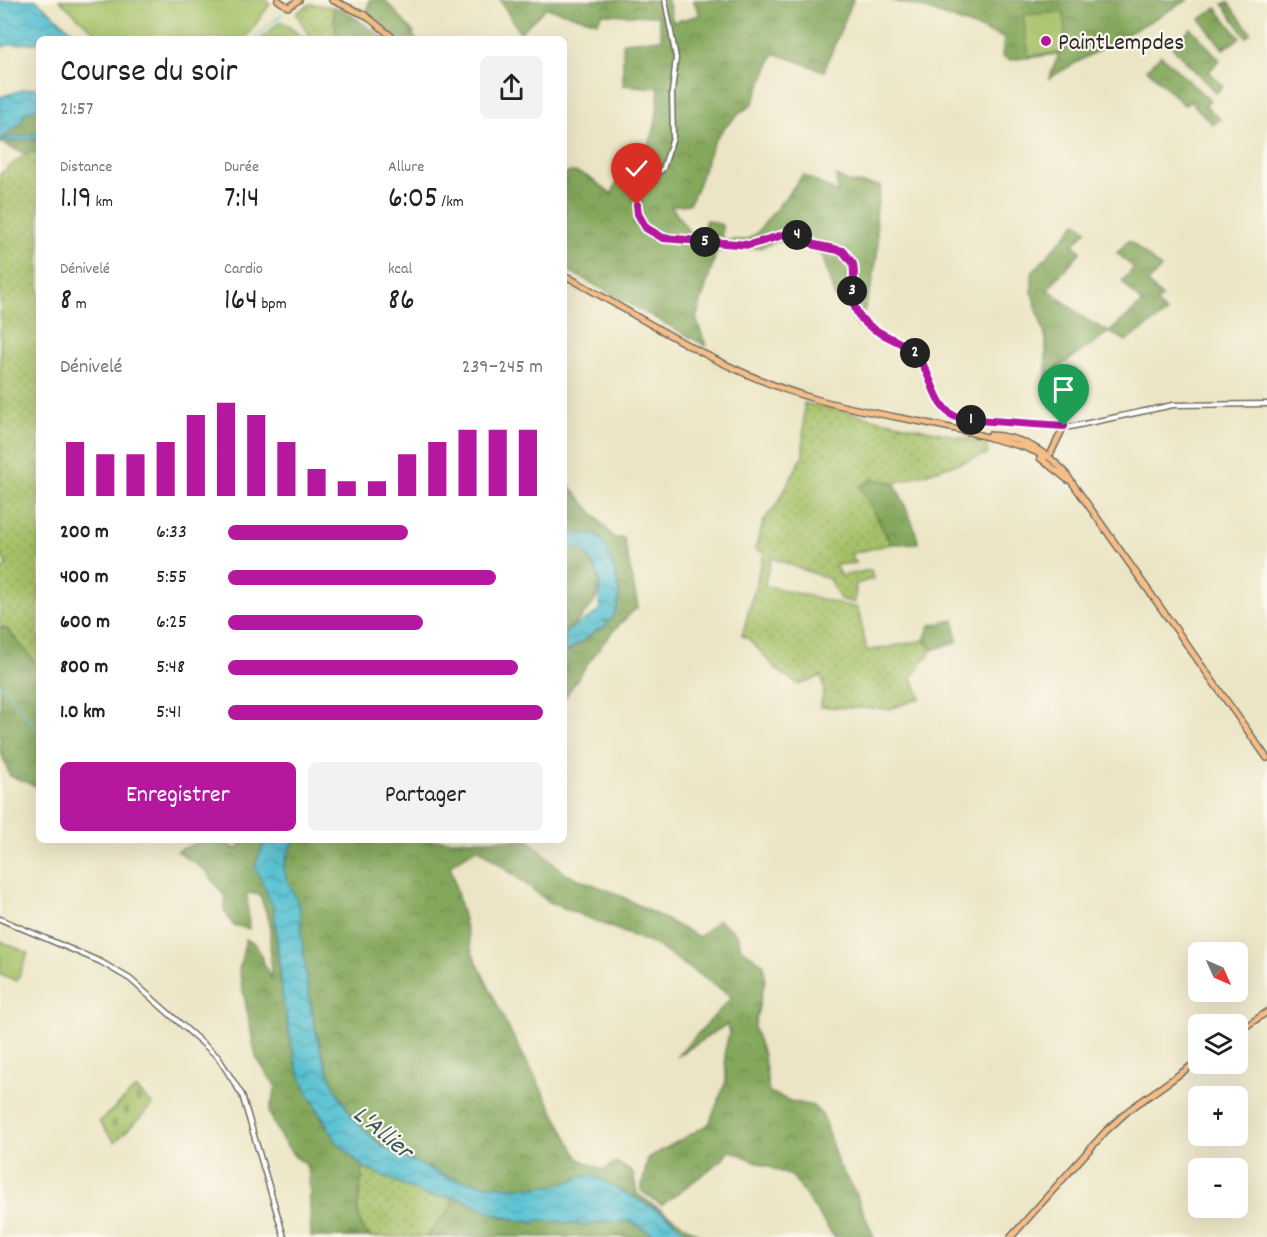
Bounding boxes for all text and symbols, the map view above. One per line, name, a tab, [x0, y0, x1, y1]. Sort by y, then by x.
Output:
place label: PaintLempdes	[1058, 27, 1184, 61]
marker: PaintLempdes	[1039, 34, 1053, 48]
text: Course du soir	[60, 50, 238, 97]
button: share	[480, 56, 543, 119]
text: 21:57	[60, 96, 93, 124]
pin	[611, 143, 662, 205]
icon: check	[620, 152, 653, 185]
text: Distance	[60, 156, 112, 179]
text: Durée	[224, 156, 259, 179]
text: Allure	[388, 156, 424, 179]
text: 1.19	[60, 179, 92, 222]
text: 7:14	[224, 179, 260, 222]
text: 6:05	[388, 179, 438, 222]
text: km	[92, 191, 113, 214]
text: /km	[438, 191, 464, 214]
pin: 4	[782, 220, 812, 250]
text: 4	[794, 223, 800, 246]
pin: 5	[690, 227, 720, 257]
text: 5	[701, 230, 709, 253]
text: Dénivelé	[60, 258, 110, 281]
text: Cardio	[224, 258, 263, 281]
text: kcal	[388, 258, 412, 281]
pin: 3	[837, 276, 867, 306]
text: 3	[848, 279, 856, 302]
text: 8	[60, 281, 72, 324]
text: 164	[224, 281, 258, 324]
text: 86	[388, 281, 415, 324]
text: m	[72, 293, 87, 316]
text: bpm	[258, 293, 287, 316]
pin: 2	[900, 338, 930, 368]
text: 2	[912, 341, 919, 364]
text: Dénivelé	[60, 354, 122, 382]
text: 239–245 m	[462, 354, 543, 382]
pin	[1038, 364, 1089, 426]
icon: arrive	[1047, 373, 1080, 406]
pin: 1	[956, 405, 986, 435]
text: 1	[969, 408, 973, 431]
text: 200 m	[60, 519, 109, 547]
text: 6:33	[156, 519, 187, 547]
text: 400 m	[60, 564, 108, 592]
text: 5:55	[156, 564, 187, 592]
text: 600 m	[60, 609, 110, 637]
text: 6:25	[156, 609, 187, 637]
text: 800 m	[60, 654, 108, 682]
text: 5:48	[156, 654, 185, 682]
text: 1.0 km	[60, 699, 105, 727]
text: 5:41	[156, 699, 181, 727]
button: Enregistrer	[60, 762, 296, 831]
button: Partager	[308, 762, 543, 831]
north arrow	[1188, 942, 1248, 1002]
map controls	[1188, 942, 1248, 1218]
button: layers	[1188, 1014, 1248, 1074]
button: +	[1188, 1086, 1248, 1146]
water label: L'Allier	[344, 1098, 422, 1172]
button: −	[1188, 1158, 1248, 1218]

